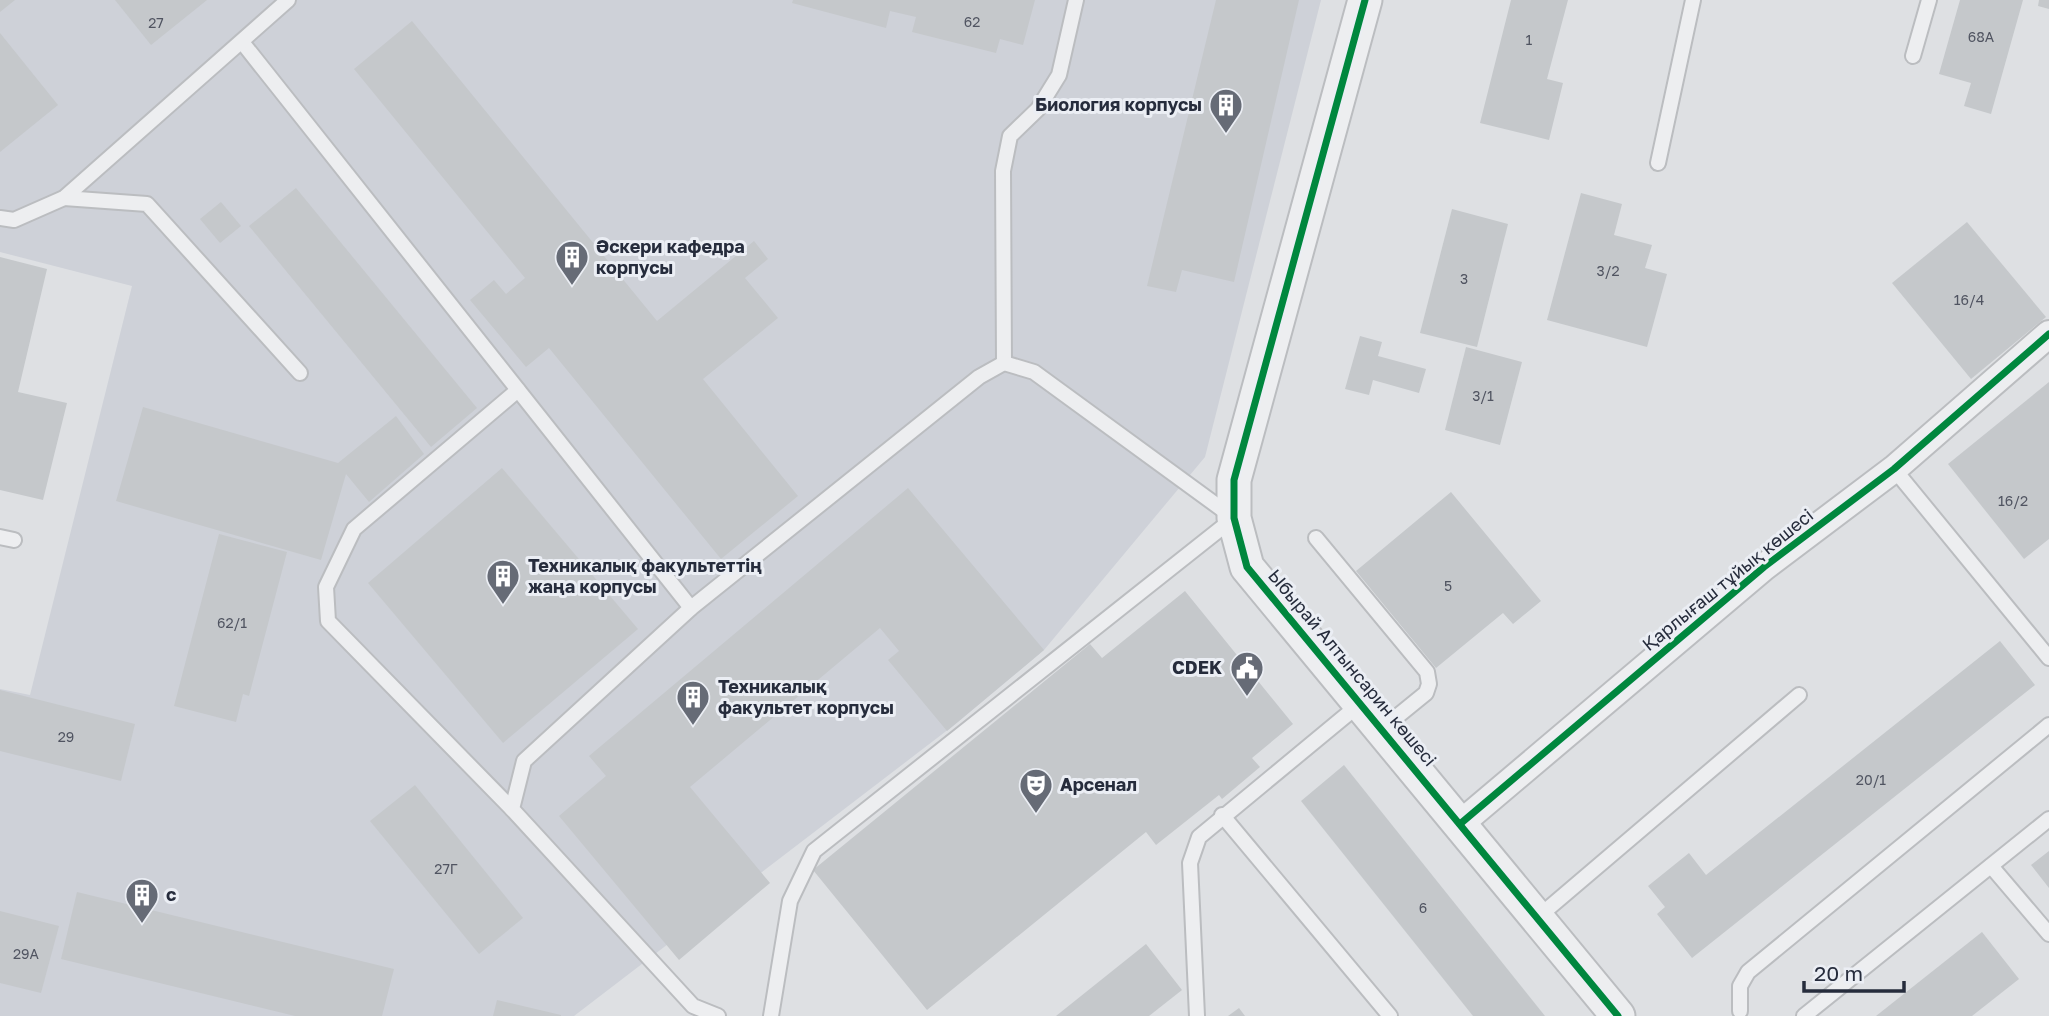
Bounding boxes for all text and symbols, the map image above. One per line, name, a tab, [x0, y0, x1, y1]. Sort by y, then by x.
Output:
house number: 62	[964, 13, 980, 30]
house number: 27	[148, 14, 164, 31]
house number: 68А	[1968, 28, 1995, 45]
house number: 1	[1526, 31, 1533, 48]
building icon: Биология корпусы	[1207, 86, 1245, 135]
place label: Биология корпусы	[1035, 93, 1202, 115]
place label: Әскери кафедра корпусы	[596, 235, 745, 278]
building icon: Әскери кафедра корпусы	[553, 238, 591, 287]
house number: 3/2	[1596, 262, 1620, 279]
house number: 3	[1460, 270, 1468, 287]
house number: 16/4	[1954, 291, 1984, 308]
house number: 3/1	[1472, 387, 1494, 404]
house number: 16/2	[1998, 492, 2028, 509]
street label: Қарлығаш тұйық көшесі	[1637, 503, 1818, 656]
place label: Техникалық факультеттің жаңа корпусы	[528, 554, 762, 597]
building icon: Техникалық факультеттің жаңа корпусы	[484, 557, 522, 606]
street label: Ыбырай Алтынсарин көшесі	[1264, 564, 1442, 770]
house number: 5	[1444, 577, 1452, 594]
house number: 62/1	[217, 614, 247, 631]
public building icon: CDEK	[1228, 649, 1266, 698]
place label: CDEK	[1172, 656, 1222, 678]
place label: Техникалық факультет корпусы	[718, 675, 894, 718]
building icon: Техникалық факультет корпусы	[674, 678, 712, 727]
house number: 29	[58, 728, 74, 745]
theatre icon: Арсенал	[1017, 766, 1055, 815]
house number: 20/1	[1856, 771, 1886, 788]
place label: Арсенал	[1060, 773, 1137, 795]
house number: 27Г	[434, 860, 458, 877]
building icon: с	[123, 876, 161, 925]
place label: с	[166, 883, 176, 905]
house number: 6	[1419, 899, 1427, 916]
house number: 29А	[13, 945, 40, 962]
scale bar	[1804, 950, 1904, 994]
text: 20 m	[1814, 960, 1863, 986]

